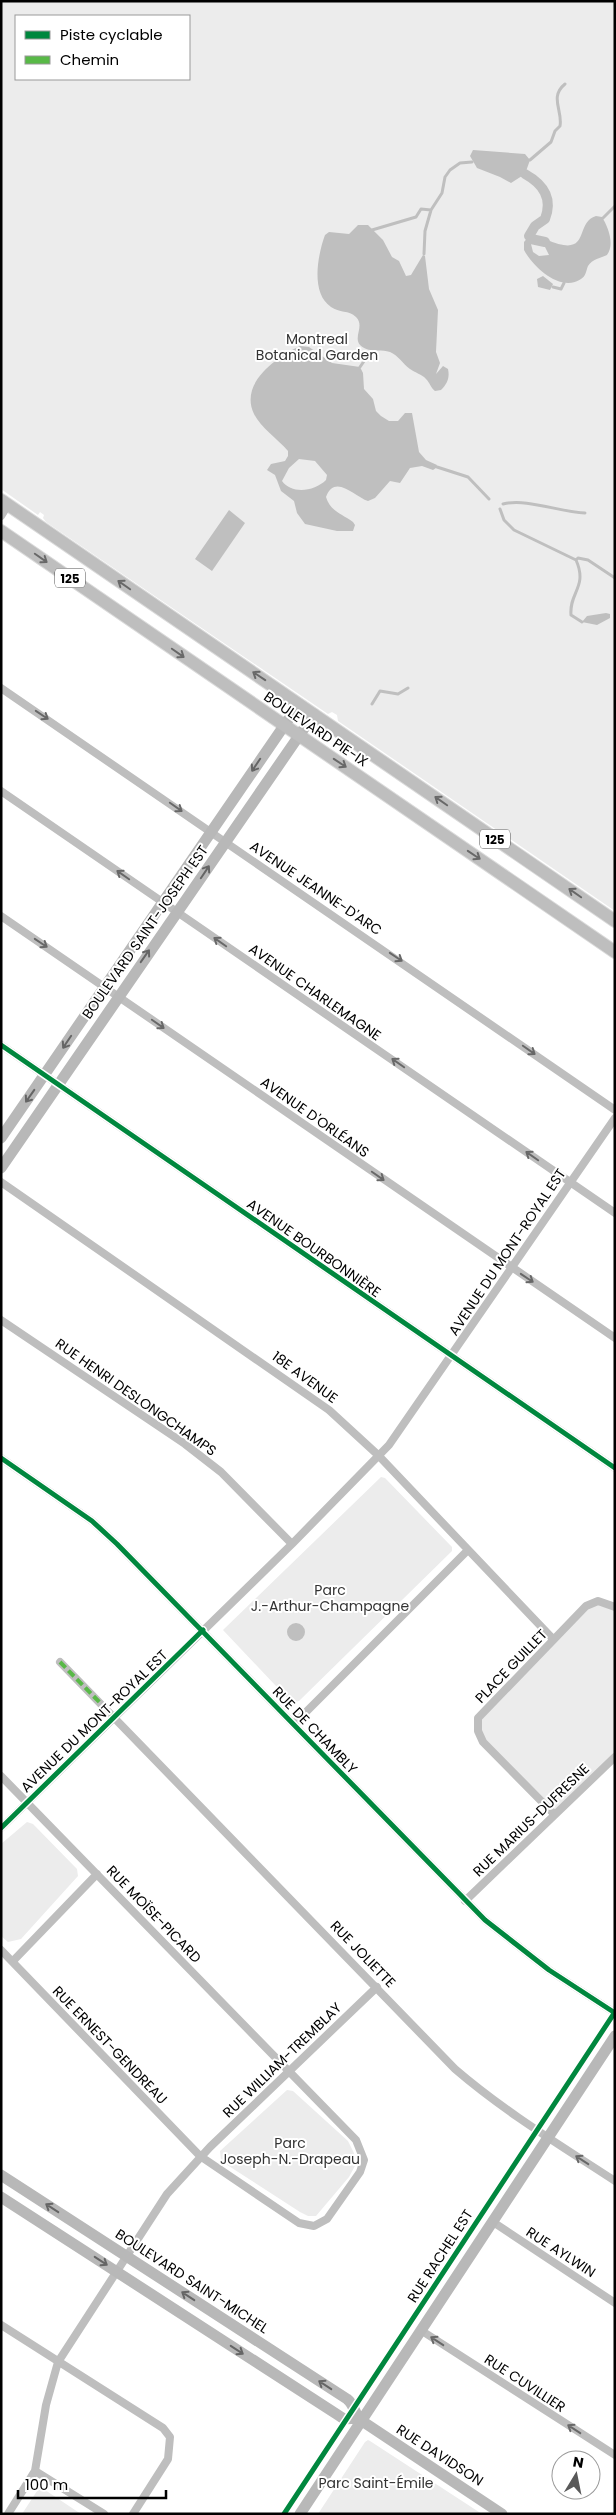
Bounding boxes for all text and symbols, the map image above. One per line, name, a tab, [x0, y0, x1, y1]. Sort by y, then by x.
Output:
legend	[15, 15, 190, 80]
text: Piste cyclable	[60, 24, 163, 45]
text: Chemin	[60, 49, 119, 70]
park label: Montreal Botanical Garden	[256, 329, 378, 365]
one-way arrow	[34, 553, 48, 563]
road number: 125	[55, 568, 85, 588]
one-way arrow	[118, 580, 132, 590]
one-way arrow	[171, 648, 185, 658]
one-way arrow	[252, 671, 266, 681]
street label: BOULEVARD PIE-IX	[260, 687, 372, 772]
one-way arrow	[34, 710, 48, 720]
one-way arrow	[251, 758, 261, 772]
one-way arrow	[332, 758, 346, 768]
one-way arrow	[434, 796, 448, 806]
one-way arrow	[168, 802, 182, 812]
road number: 125	[480, 830, 510, 849]
street label: AVENUE JEANNE-D'ARC	[246, 836, 386, 940]
street label: BOULEVARD SAINT-JOSEPH EST	[77, 841, 213, 1023]
one-way arrow	[466, 850, 480, 860]
one-way arrow	[200, 865, 210, 879]
one-way arrow	[116, 870, 130, 880]
one-way arrow	[568, 888, 582, 898]
one-way arrow	[214, 937, 228, 947]
one-way arrow	[34, 938, 48, 948]
street label: AVENUE CHARLEMAGNE	[245, 939, 385, 1045]
one-way arrow	[140, 949, 151, 963]
one-way arrow	[389, 952, 403, 963]
one-way arrow	[151, 1019, 165, 1029]
one-way arrow	[62, 1035, 73, 1049]
one-way arrow	[522, 1045, 536, 1055]
one-way arrow	[391, 1058, 405, 1068]
street label: AVENUE D'ORLÉANS	[257, 1072, 373, 1162]
one-way arrow	[25, 1089, 35, 1103]
one-way arrow	[525, 1150, 539, 1160]
street label: AVENUE DU MONT-ROYAL EST	[443, 1164, 571, 1339]
one-way arrow	[371, 1171, 385, 1181]
street label: AVENUE BOURBONNIÈRE	[243, 1194, 385, 1302]
one-way arrow	[519, 1273, 533, 1283]
street label: RUE HENRI DESLONGCHAMPS	[51, 1334, 221, 1460]
street label: 18E AVENUE	[268, 1346, 342, 1408]
park label: Parc J.-Arthur-Champagne	[251, 1580, 409, 1616]
street label: PLACE GUILLET	[470, 1624, 552, 1707]
street label: AVENUE DU MONT-ROYAL EST	[16, 1645, 172, 1797]
street label: RUE DE CHAMBLY	[268, 1682, 362, 1778]
street label: RUE MARIUS-DUFRESNE	[468, 1759, 594, 1881]
street label: RUE MOÏSE-PICARD	[102, 1861, 206, 1967]
street label: RUE JOLIETTE	[326, 1916, 400, 1992]
street label: RUE ERNEST-GENDREAU	[48, 1981, 172, 2109]
street label: RUE WILLIAM-TREMBLAY	[218, 1998, 346, 2122]
park label: Parc Joseph-N.-Drapeau	[220, 2133, 360, 2169]
one-way arrow	[575, 2154, 589, 2165]
one-way arrow	[45, 2203, 59, 2213]
street label: RUE RACHEL EST	[402, 2205, 478, 2306]
street label: RUE AYLWIN	[522, 2222, 600, 2282]
street label: BOULEVARD SAINT-MICHEL	[112, 2224, 272, 2338]
one-way arrow	[93, 2257, 107, 2267]
one-way arrow	[182, 2291, 196, 2301]
one-way arrow	[430, 2336, 444, 2346]
one-way arrow	[230, 2345, 244, 2355]
street label: RUE CUVILLIER	[480, 2349, 570, 2417]
one-way arrow	[318, 2379, 332, 2390]
street label: RUE DAVIDSON	[393, 2419, 487, 2491]
one-way arrow	[567, 2423, 581, 2433]
north arrow	[551, 2450, 601, 2500]
text: N	[571, 2451, 585, 2473]
scale bar	[18, 2468, 165, 2500]
park label: Parc Saint-Émile	[318, 2473, 434, 2493]
text: 100 m	[25, 2474, 68, 2495]

